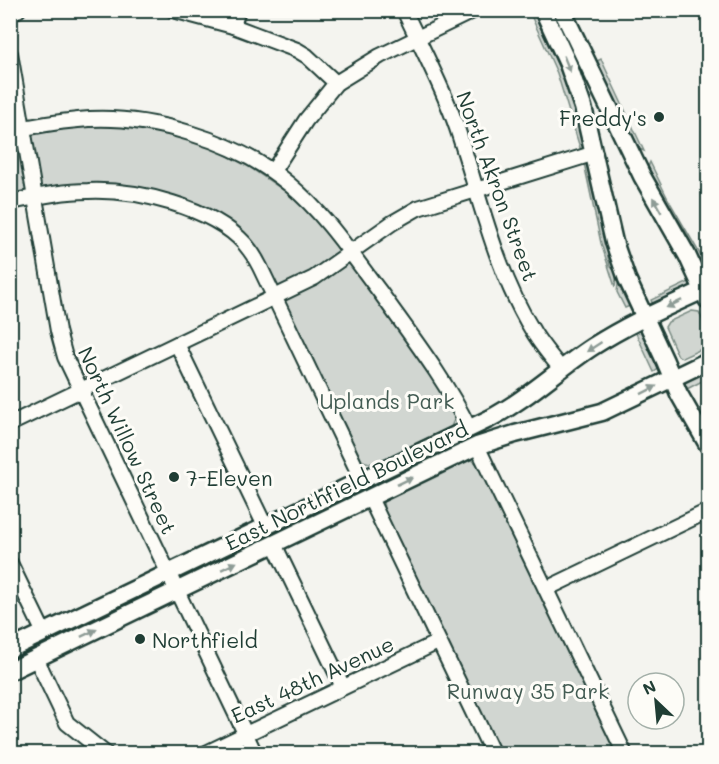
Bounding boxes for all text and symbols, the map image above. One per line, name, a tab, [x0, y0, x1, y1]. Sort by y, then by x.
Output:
one-way arrow	[563, 55, 573, 73]
street label: North Akron Street	[451, 87, 545, 285]
place label: Freddy's	[559, 104, 647, 131]
marker: Freddy's	[652, 110, 666, 124]
one-way arrow	[652, 196, 662, 213]
one-way arrow	[666, 300, 683, 309]
one-way arrow	[586, 341, 602, 352]
street label: North Willow Street	[73, 342, 183, 538]
one-way arrow	[640, 385, 657, 395]
park label: Uplands Park	[320, 387, 454, 414]
street label: East Northfield Boulevard	[220, 414, 472, 556]
place label: 7-Eleven	[186, 464, 273, 491]
marker: 7-Eleven	[167, 470, 181, 484]
one-way arrow	[396, 477, 413, 486]
one-way arrow	[221, 562, 238, 571]
place label: Northfield	[152, 626, 258, 653]
one-way arrow	[81, 629, 98, 638]
street label: East 48th Avenue	[226, 629, 398, 729]
marker: Northfield	[133, 632, 147, 646]
north arrow	[626, 671, 686, 731]
text: N	[639, 675, 659, 699]
park label: Runway 35 Park	[447, 677, 609, 704]

